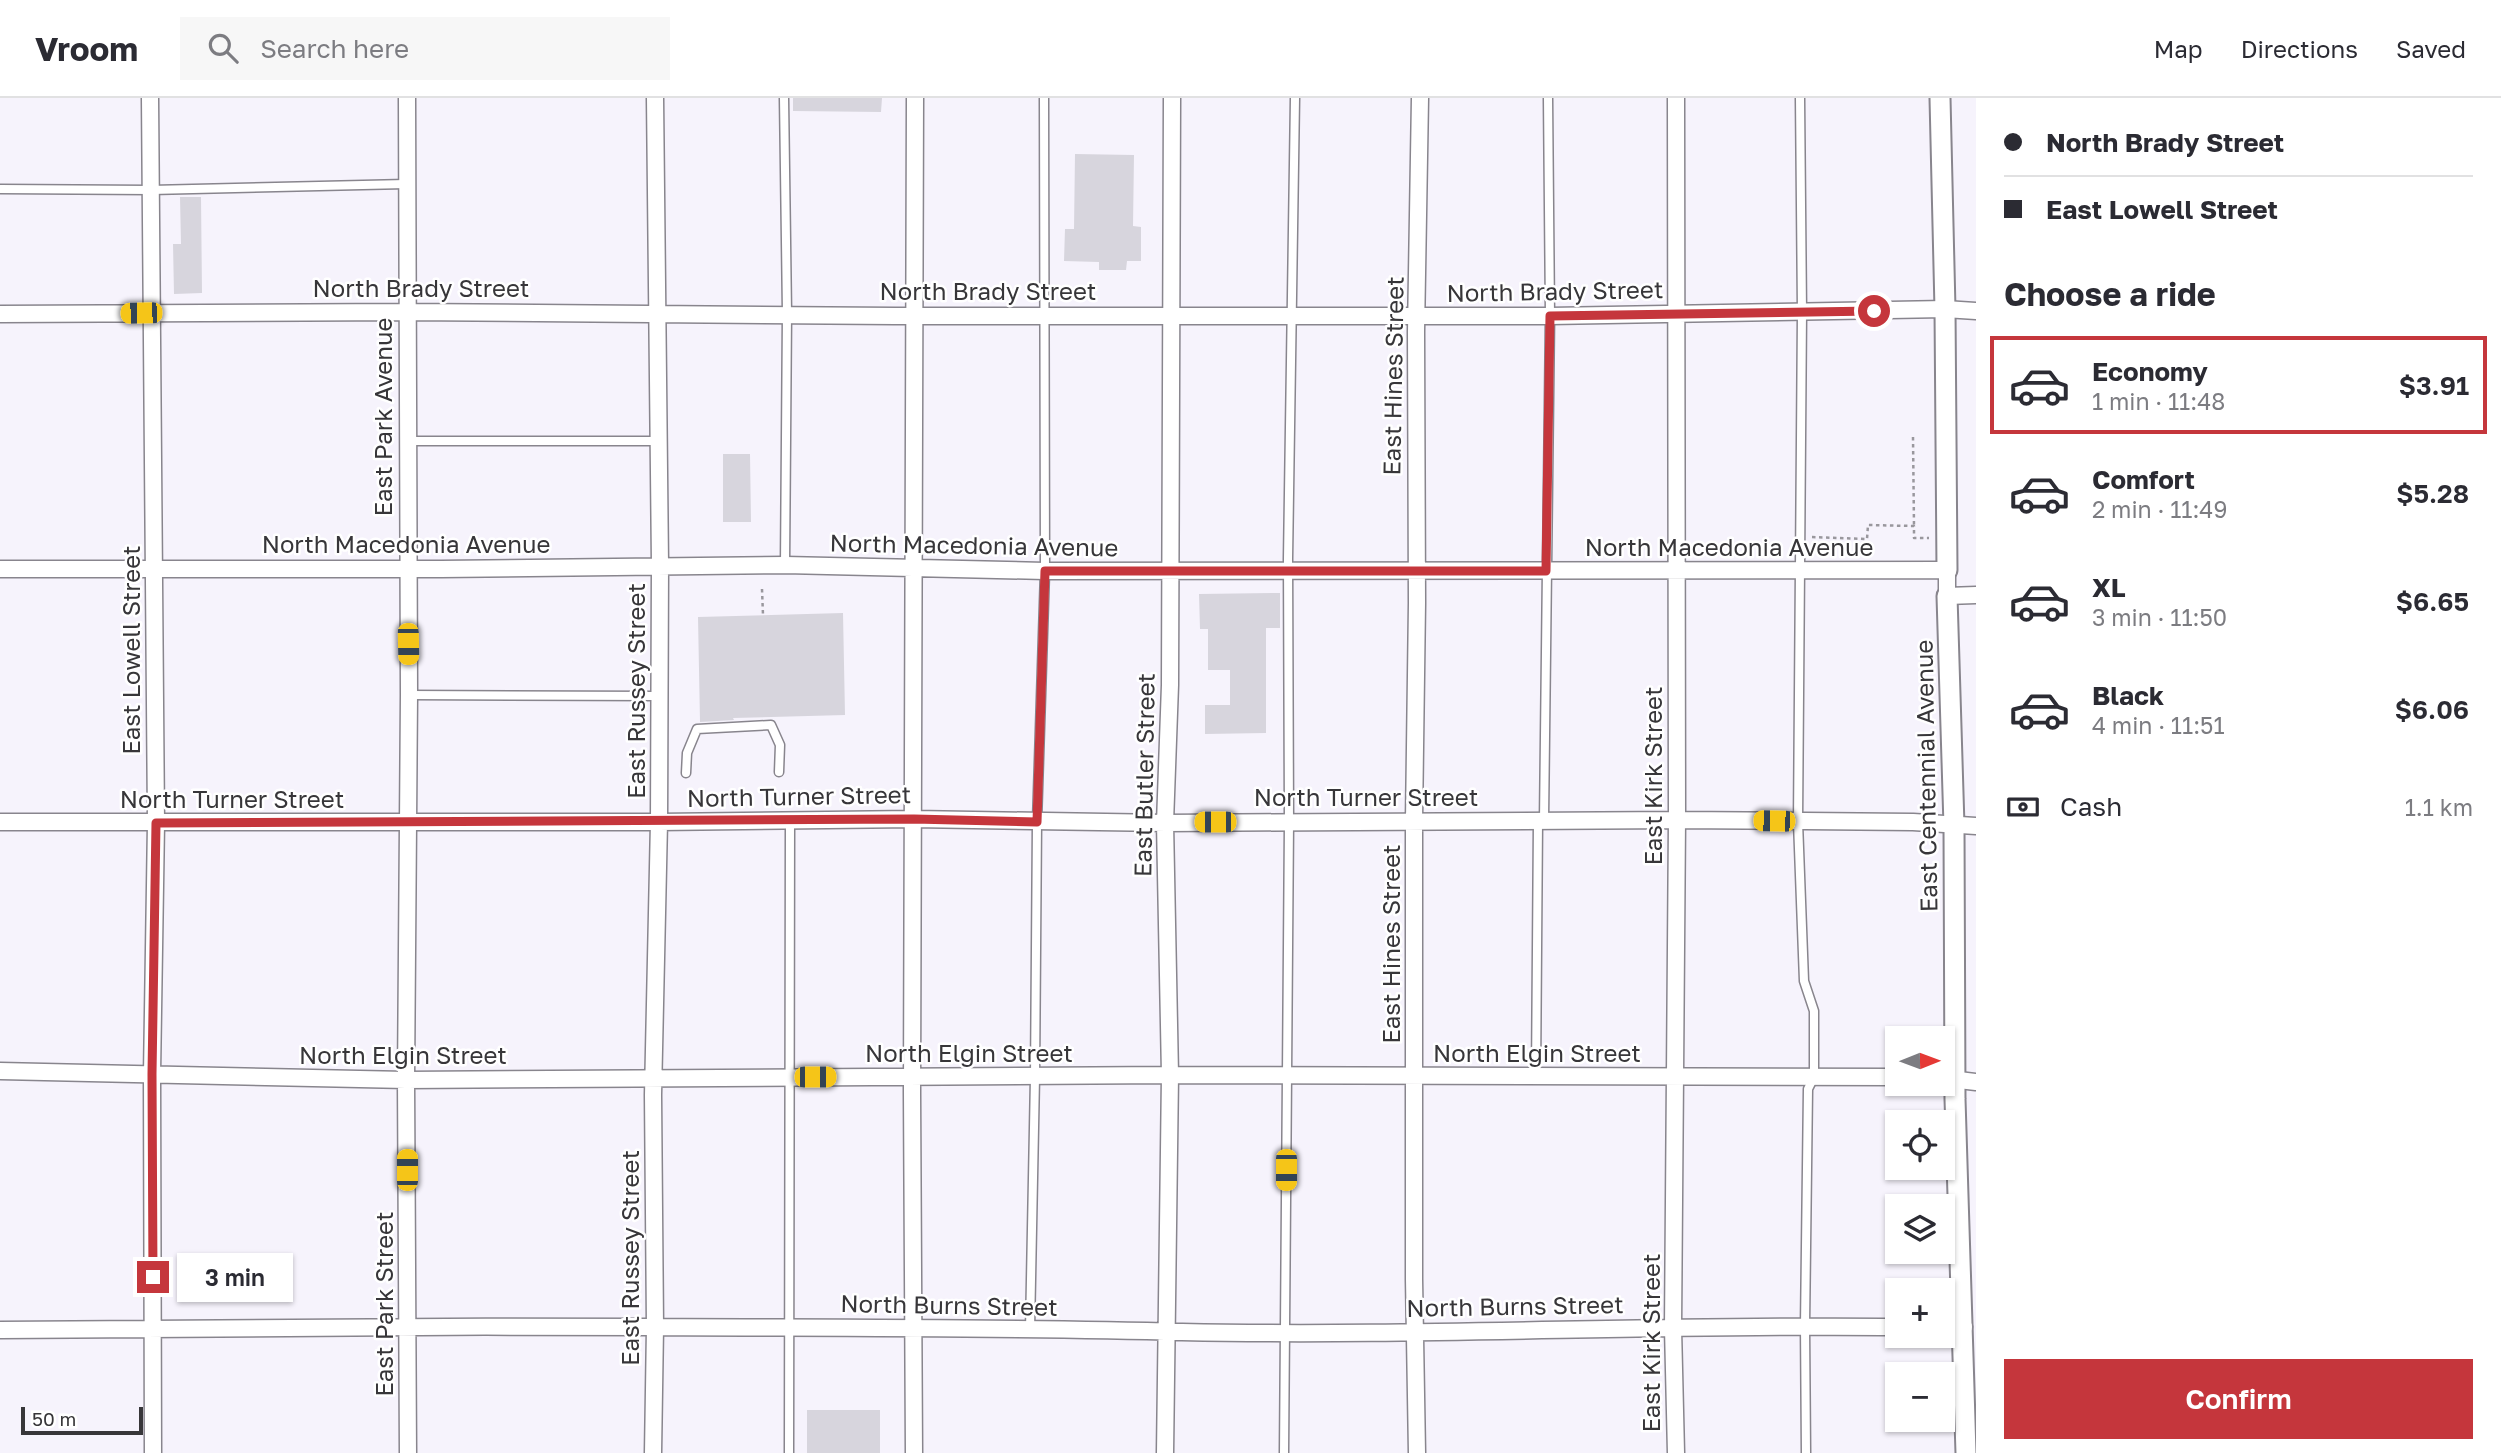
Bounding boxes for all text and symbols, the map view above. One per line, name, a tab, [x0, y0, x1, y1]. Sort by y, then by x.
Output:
search box	[180, 17, 670, 80]
text: Vroom	[35, 29, 138, 68]
icon: search	[204, 29, 242, 67]
text: Search here	[260, 33, 409, 64]
text: Map	[2154, 34, 2203, 63]
text: Directions	[2241, 34, 2358, 63]
text: Saved	[2396, 34, 2466, 63]
text: North Brady Street	[2046, 127, 2284, 158]
text: East Lowell Street	[2046, 194, 2278, 225]
street label: North Brady Street	[313, 273, 529, 302]
street label: North Brady Street	[1446, 274, 1664, 307]
text: Choose a ride	[2004, 275, 2216, 313]
street label: North Brady Street	[880, 276, 1096, 305]
street label: East Hines Street	[1376, 276, 1409, 476]
route start	[1858, 295, 1890, 327]
car	[120, 302, 163, 324]
street label: East Park Avenue	[368, 318, 397, 516]
icon: car	[2008, 354, 2071, 417]
text: Economy	[2092, 356, 2208, 387]
text: $3.91	[2399, 370, 2469, 401]
text: 1 min · 11:48	[2092, 387, 2225, 415]
icon: car	[2008, 462, 2071, 525]
text: Comfort	[2092, 464, 2195, 495]
text: $5.28	[2396, 478, 2469, 509]
text: 2 min · 11:49	[2092, 495, 2227, 523]
street label: North Macedonia Avenue	[829, 527, 1119, 562]
street label: North Macedonia Avenue	[262, 529, 550, 558]
street label: North Macedonia Avenue	[1585, 532, 1873, 561]
street label: East Lowell Street	[116, 545, 145, 755]
icon: car	[2008, 570, 2071, 633]
text: XL	[2092, 572, 2126, 603]
street label: East Russey Street	[621, 583, 650, 799]
text: $6.65	[2396, 586, 2469, 617]
text: 3 min · 11:50	[2092, 603, 2227, 631]
car	[398, 623, 419, 665]
street label: East Centennial Avenue	[1909, 640, 1942, 913]
street label: East Butler Street	[1127, 673, 1160, 877]
icon: car	[2008, 678, 2071, 741]
text: Black	[2092, 680, 2164, 711]
street label: East Kirk Street	[1638, 686, 1667, 866]
text: $6.06	[2395, 694, 2469, 725]
text: 4 min · 11:51	[2092, 711, 2225, 739]
street label: North Turner Street	[686, 779, 911, 812]
street label: North Turner Street	[1254, 782, 1478, 811]
street label: North Turner Street	[120, 784, 344, 813]
icon: cash	[2004, 788, 2042, 826]
text: Cash	[2060, 791, 2122, 822]
text: 1.1 km	[2405, 793, 2473, 821]
car	[1753, 810, 1796, 832]
car	[1195, 812, 1237, 833]
street label: East Hines Street	[1376, 844, 1405, 1044]
north arrow	[1885, 1026, 1955, 1096]
map controls	[1885, 1026, 1955, 1432]
street label: North Elgin Street	[865, 1038, 1073, 1067]
street label: North Elgin Street	[1433, 1038, 1641, 1067]
street label: North Elgin Street	[299, 1040, 507, 1069]
car	[795, 1067, 837, 1088]
button: locate	[1885, 1110, 1955, 1180]
car	[397, 1149, 418, 1191]
car	[1276, 1149, 1297, 1191]
street label: East Russey Street	[615, 1150, 644, 1366]
button: layers	[1885, 1194, 1955, 1264]
street label: East Park Street	[369, 1211, 398, 1397]
callout: 3 min	[178, 1252, 293, 1302]
street label: East Kirk Street	[1636, 1253, 1665, 1433]
route end	[137, 1261, 169, 1293]
text: 3 min	[205, 1263, 265, 1291]
button: +	[1885, 1278, 1955, 1348]
street label: North Burns Street	[840, 1288, 1058, 1321]
street label: North Burns Street	[1406, 1289, 1624, 1322]
button: Confirm	[2004, 1359, 2473, 1439]
button: −	[1885, 1362, 1955, 1432]
scale bar	[21, 1404, 144, 1436]
text: 50 m	[32, 1407, 76, 1430]

